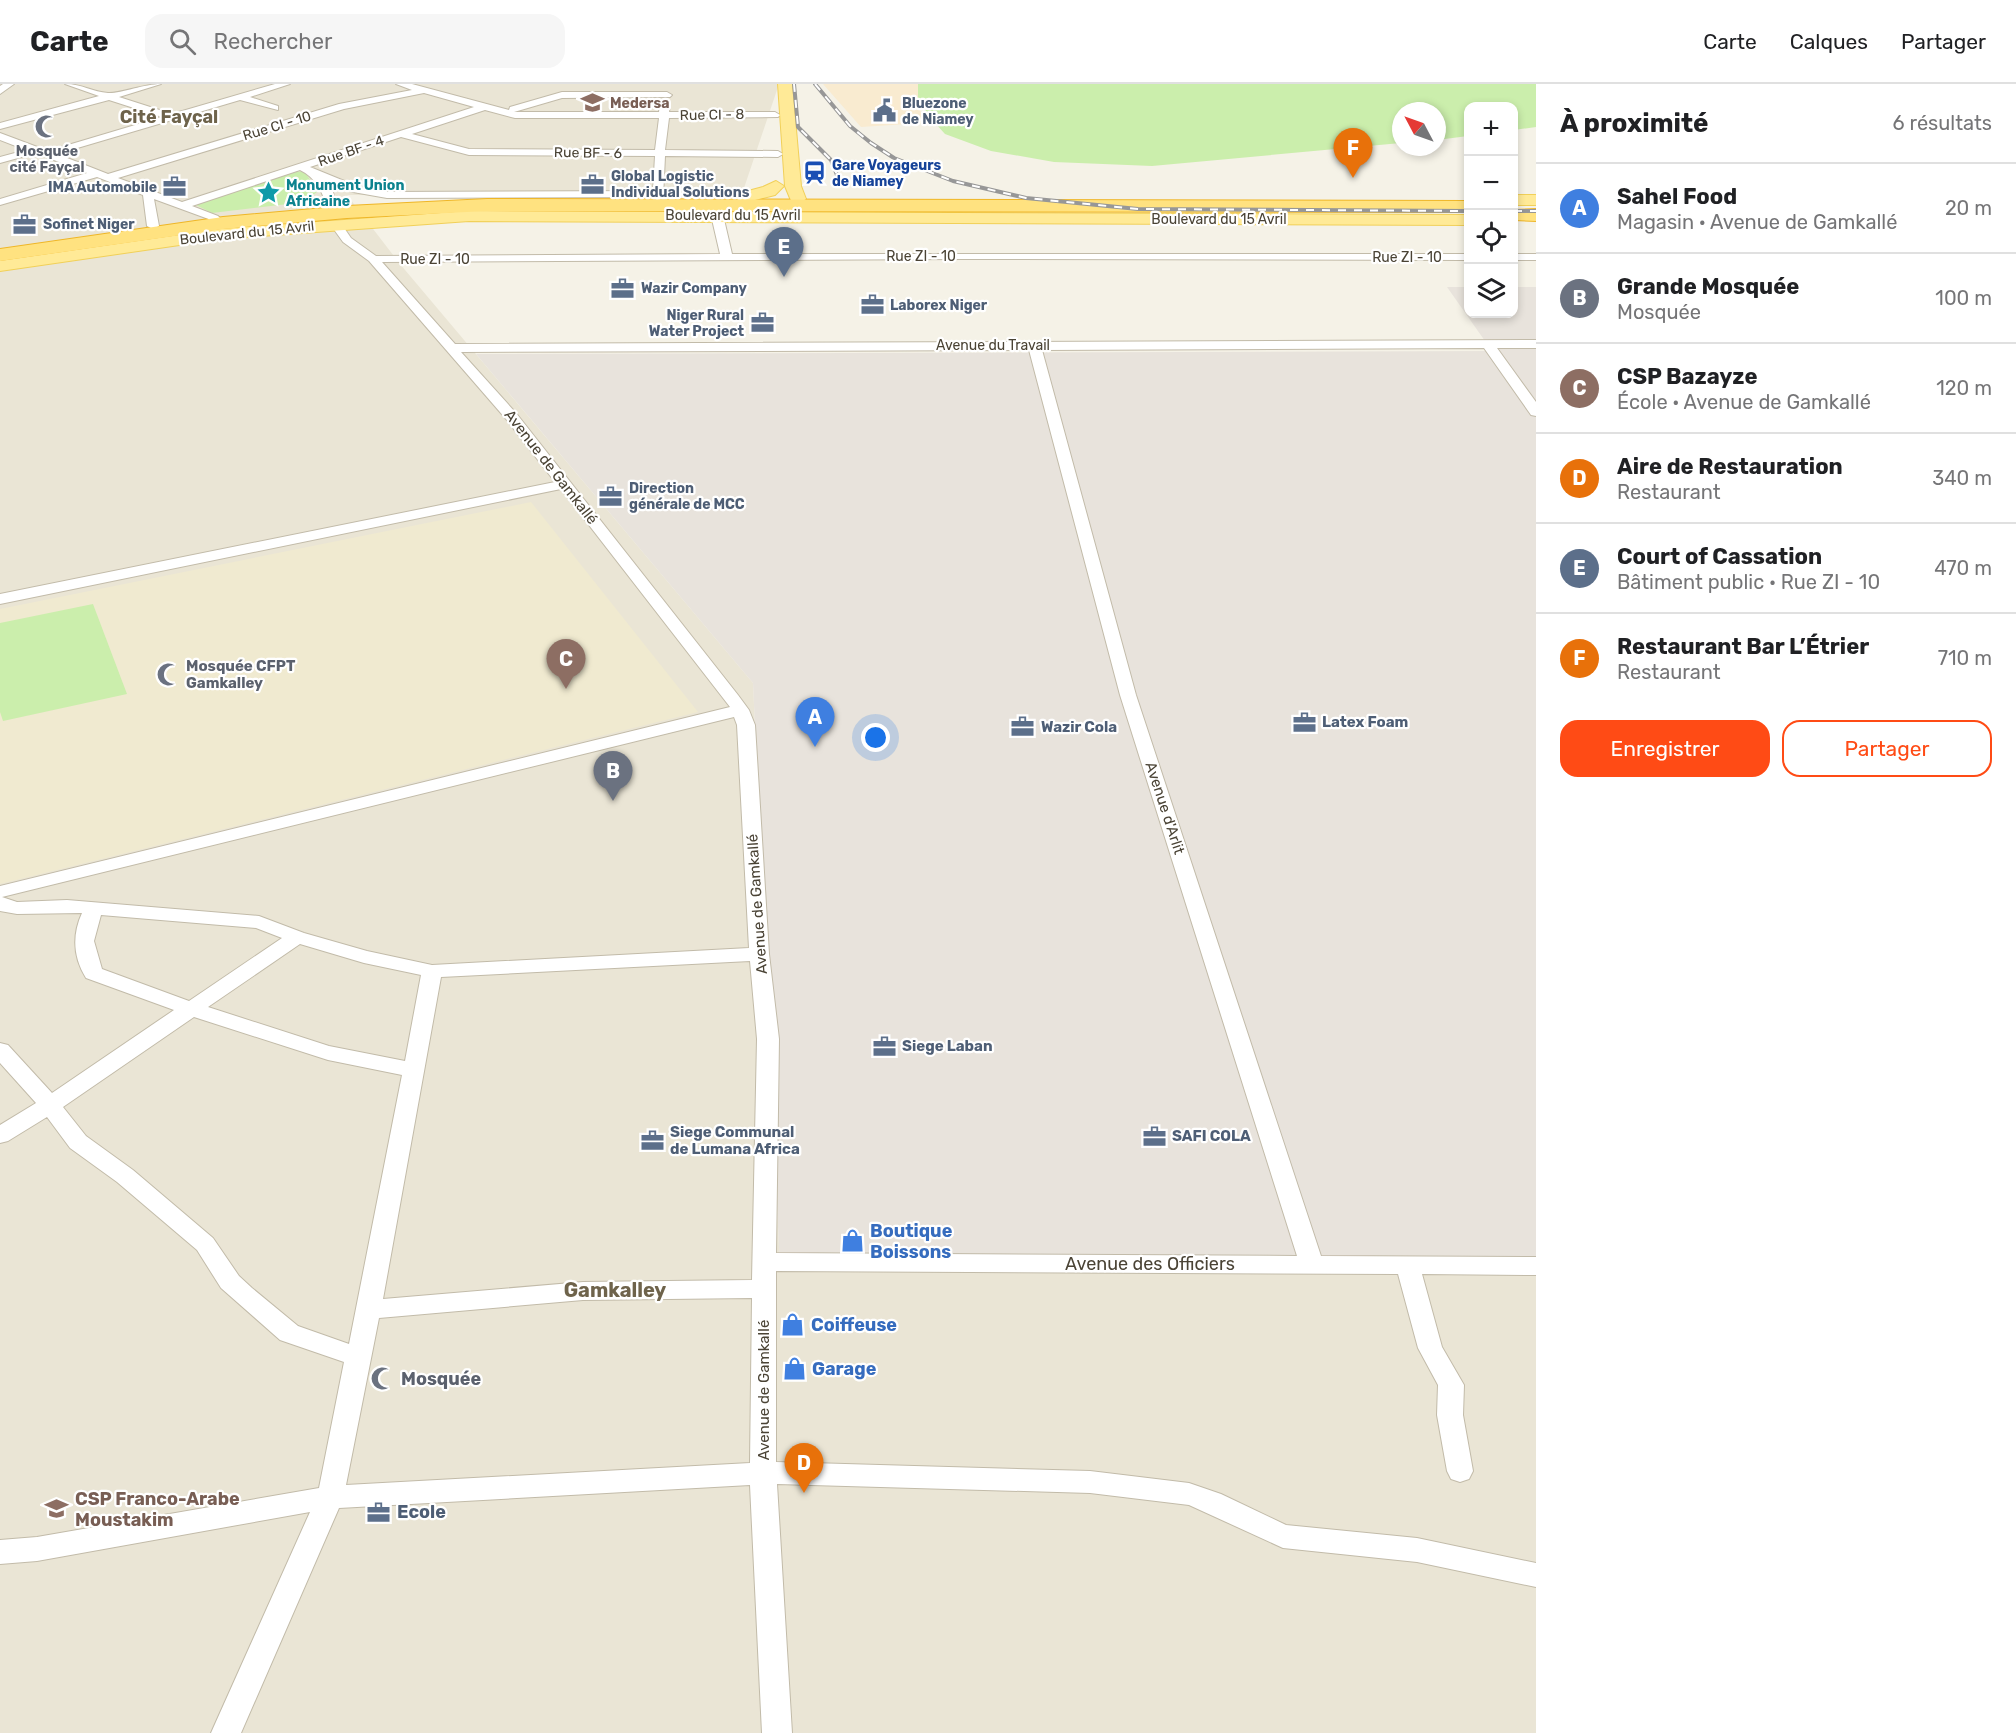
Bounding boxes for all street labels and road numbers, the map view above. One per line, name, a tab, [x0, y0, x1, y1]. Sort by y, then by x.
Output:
street label: Rue CI - 8	[680, 106, 745, 124]
street label: Rue CI - 10	[241, 108, 313, 144]
street label: Rue BF - 4	[316, 132, 386, 170]
street label: Rue BF - 6	[554, 144, 622, 162]
street label: Boulevard du 15 Avril	[665, 207, 801, 224]
street label: Boulevard du 15 Avril	[1151, 211, 1287, 228]
street label: Boulevard du 15 Avril	[179, 217, 315, 249]
street label: Rue ZI - 10	[886, 248, 956, 265]
street label: Rue ZI - 10	[1372, 249, 1442, 266]
street label: Rue ZI - 10	[400, 251, 470, 268]
street label: Avenue du Travail	[936, 337, 1050, 354]
street label: Avenue de Gamkallé	[501, 406, 601, 528]
street label: Avenue d'Arlit	[1142, 759, 1188, 857]
street label: Avenue de Gamkallé	[743, 833, 771, 975]
street label: Avenue des Officiers	[1065, 1253, 1235, 1275]
street label: Avenue de Gamkallé	[755, 1320, 773, 1460]

